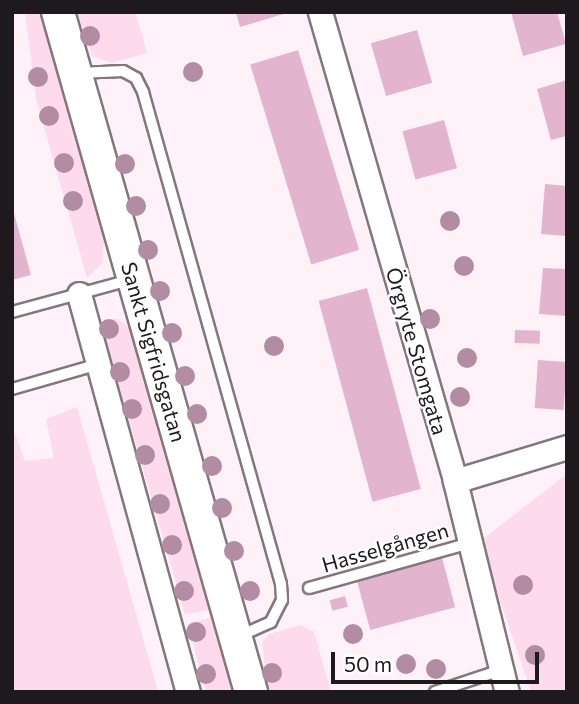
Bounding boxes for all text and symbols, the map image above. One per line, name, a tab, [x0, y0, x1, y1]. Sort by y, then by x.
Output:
street label: Sankt Sigfridsgatan	[116, 259, 192, 445]
street label: Örgryte Stomgata	[381, 264, 453, 438]
street label: Hasselgången	[319, 517, 451, 577]
scale bar	[334, 638, 542, 682]
text: 50 m	[344, 651, 392, 676]

